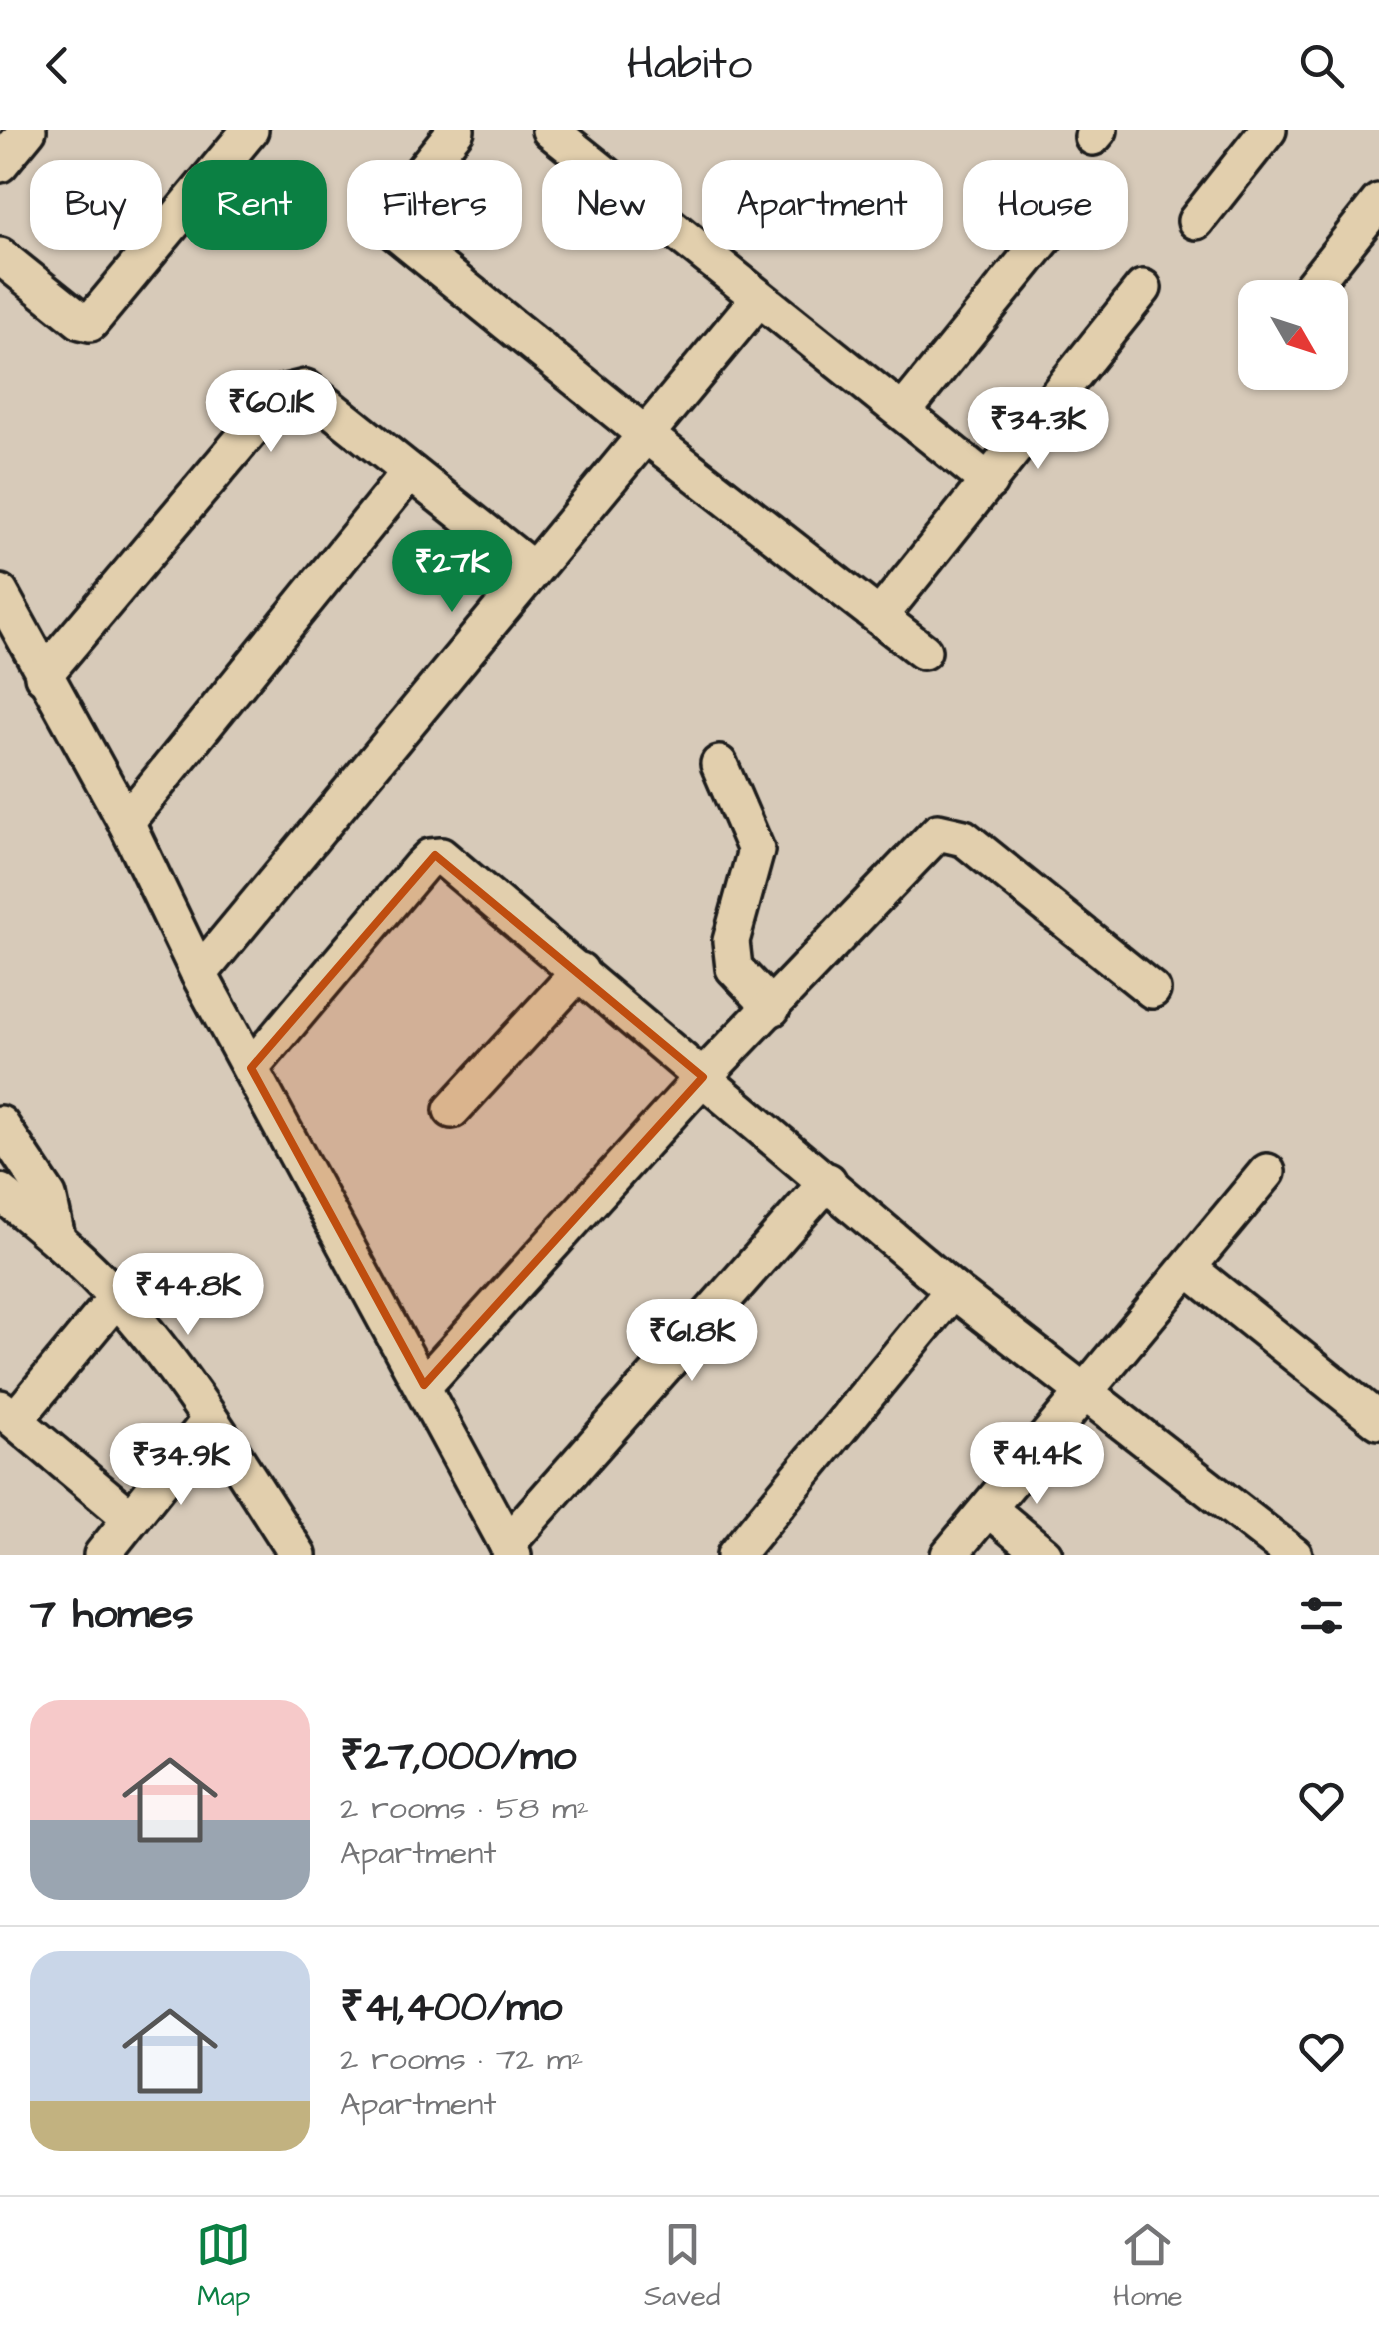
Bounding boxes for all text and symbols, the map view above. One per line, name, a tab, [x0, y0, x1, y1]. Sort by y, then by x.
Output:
text: Habito	[627, 34, 752, 96]
icon: back	[30, 38, 85, 93]
icon: search	[1294, 38, 1349, 93]
chip: Buy	[30, 160, 162, 250]
chip: Rent	[182, 160, 327, 250]
chip: Filters	[347, 160, 522, 250]
chip: New	[542, 160, 682, 250]
chip: Apartment	[702, 160, 943, 250]
chip: House	[963, 160, 1128, 250]
north arrow	[1238, 280, 1348, 390]
map controls	[1238, 280, 1348, 390]
pin: ₹60.1K	[190, 370, 352, 455]
text: ₹60.1K	[228, 380, 314, 425]
pin: ₹34.3K	[957, 387, 1119, 472]
text: ₹34.3K	[990, 397, 1086, 442]
pin: ₹27K	[393, 530, 511, 615]
text: ₹27K	[414, 540, 490, 585]
pin: ₹44.8K	[107, 1253, 269, 1338]
text: ₹44.8K	[135, 1263, 241, 1308]
pin: ₹61.8K	[611, 1299, 773, 1384]
text: ₹61.8K	[648, 1309, 736, 1354]
pin: ₹41.4K	[956, 1422, 1118, 1507]
pin: ₹34.9K	[100, 1423, 262, 1508]
text: ₹41.4K	[992, 1432, 1082, 1477]
text: ₹34.9K	[132, 1433, 230, 1478]
text: 7 homes	[30, 1586, 194, 1644]
icon: filters	[1294, 1588, 1349, 1643]
text: ₹27,000/mo	[340, 1728, 576, 1786]
icon: home	[110, 1740, 230, 1860]
icon: heart	[1294, 1773, 1349, 1828]
text: 2 rooms · 58 m²	[340, 1786, 589, 1831]
text: Apartment	[340, 1831, 496, 1876]
text: ₹41,400/mo	[340, 1979, 562, 2037]
icon: home	[110, 1991, 230, 2111]
icon: heart	[1294, 2024, 1349, 2079]
text: 2 rooms · 72 m²	[340, 2037, 584, 2082]
text: Apartment	[340, 2082, 496, 2127]
tab: Map	[196, 2217, 251, 2316]
tab: Saved	[644, 2217, 720, 2316]
tab: Home	[1113, 2217, 1183, 2316]

